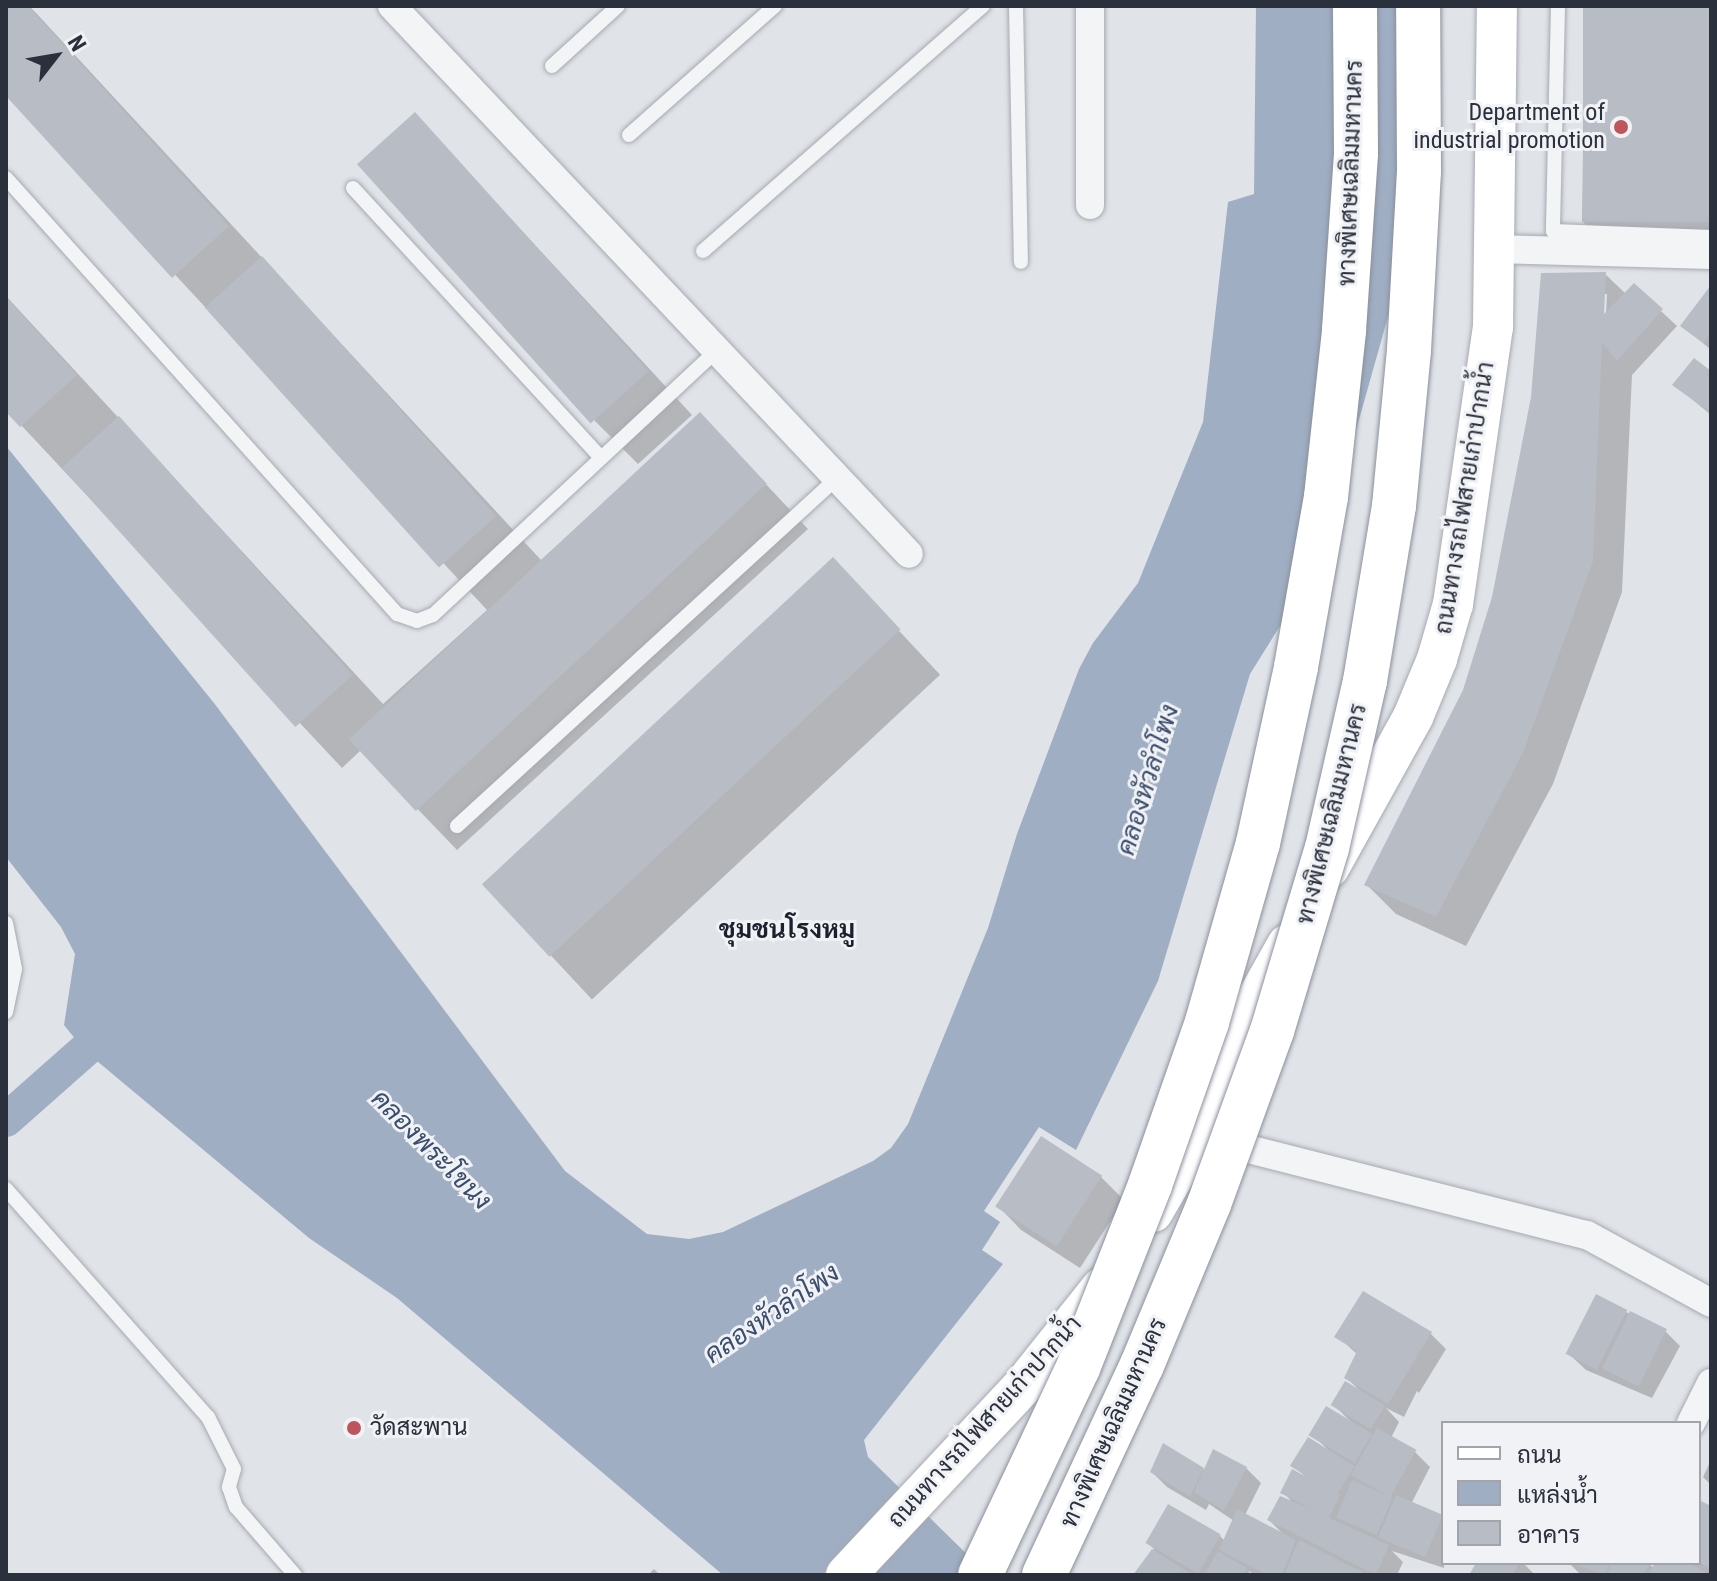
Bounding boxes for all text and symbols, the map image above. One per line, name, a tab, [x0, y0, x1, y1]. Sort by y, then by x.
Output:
north arrow	[16, 16, 96, 96]
text: N	[63, 31, 91, 56]
street label: ทางพิเศษเฉลิมมหานคร	[1333, 59, 1369, 287]
place label: Department of industrial promotion	[1414, 99, 1605, 155]
marker: Department of industrial promotion	[1612, 118, 1630, 136]
street label: ถนนทางรถไฟสายเก่าปากน้ำ	[1429, 360, 1501, 636]
water label: คลองหัวลำโพง	[1110, 701, 1186, 859]
street label: ทางพิเศษเฉลิมมหานคร	[1291, 701, 1373, 927]
district label: ชุมชนโรงหมู	[719, 914, 855, 946]
water label: คลองพระโขนง	[365, 1084, 497, 1216]
water label: คลองหัวลำโพง	[699, 1258, 845, 1370]
street label: ถนนทางรถไฟสายเก่าปากน้ำ	[882, 1310, 1088, 1534]
street label: ทางพิเศษเฉลิมมหานคร	[1055, 1314, 1173, 1532]
place label: วัดสะพาน	[370, 1414, 467, 1442]
marker: วัดสะพาน	[345, 1419, 363, 1437]
legend	[1441, 1421, 1701, 1565]
text: ถนน	[1517, 1441, 1562, 1469]
text: แหล่งน้ำ	[1517, 1481, 1598, 1509]
text: อาคาร	[1517, 1521, 1580, 1549]

